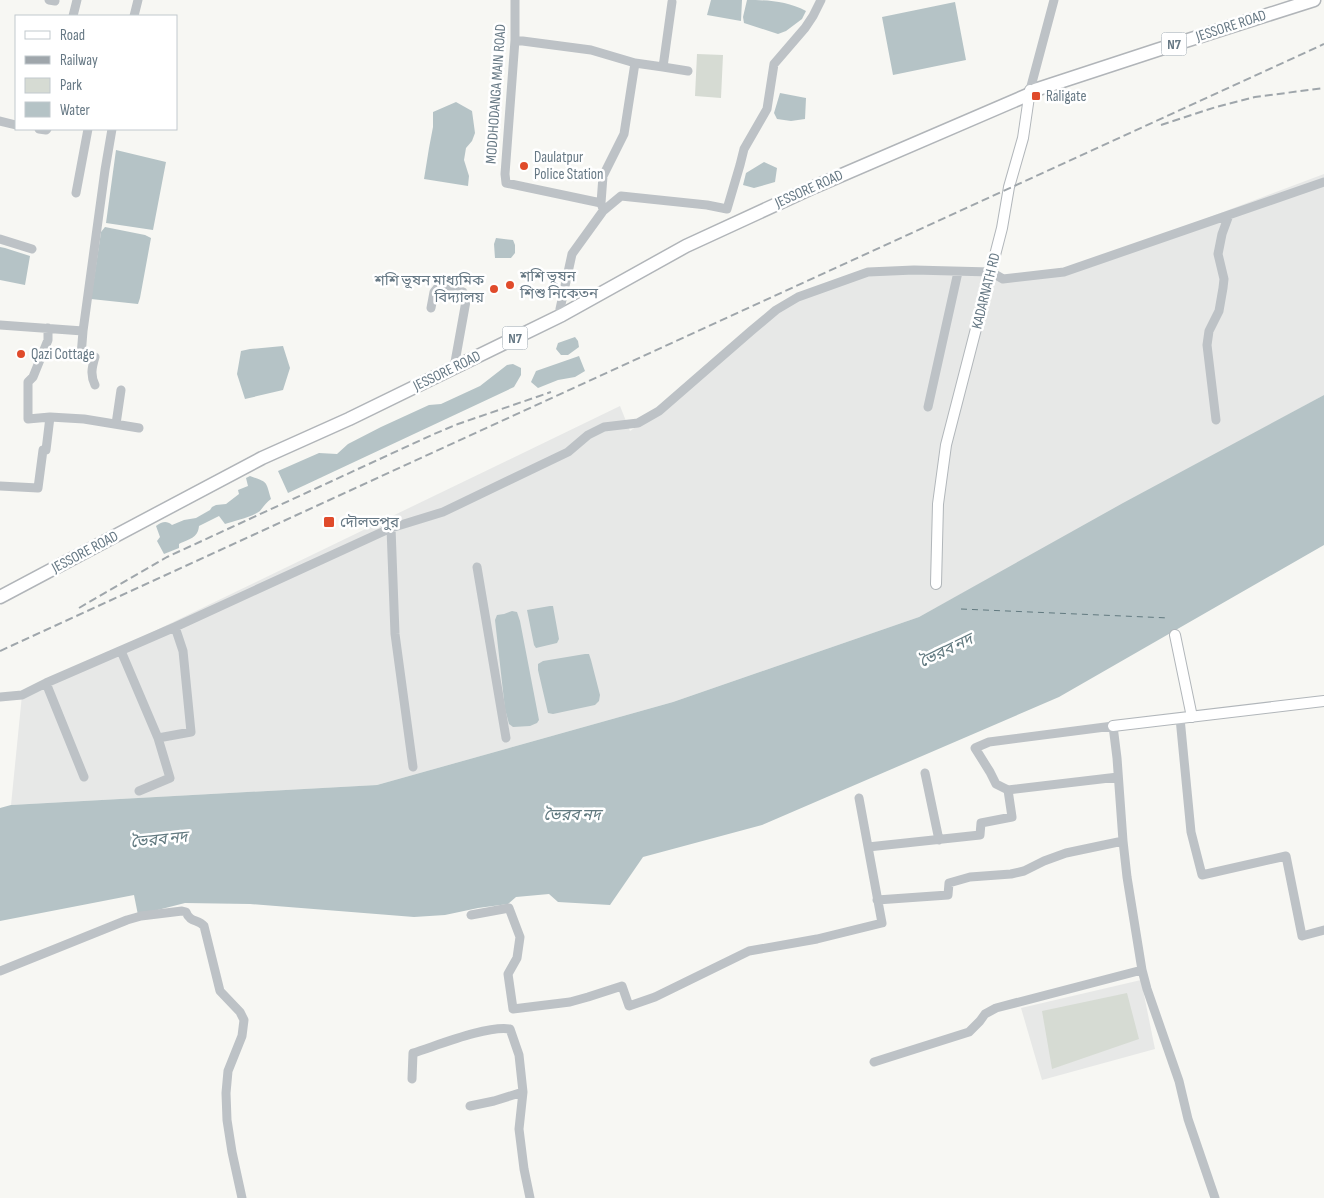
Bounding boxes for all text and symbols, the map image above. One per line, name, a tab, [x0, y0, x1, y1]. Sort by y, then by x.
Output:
street label: JESSORE ROAD	[1193, 6, 1268, 47]
legend	[15, 15, 178, 130]
street label: MODDHODANGA MAIN ROAD	[482, 24, 510, 164]
text: Road	[60, 26, 85, 45]
road number: N7	[1162, 33, 1186, 56]
text: Railway	[60, 51, 98, 70]
text: Park	[60, 76, 82, 95]
place label: Raligate	[1046, 87, 1086, 106]
marker: Raligate	[1030, 90, 1042, 102]
text: Water	[60, 101, 91, 120]
place label: Daulatpur Police Station	[534, 148, 604, 184]
marker: Daulatpur Police Station	[518, 160, 530, 172]
street label: JESSORE ROAD	[771, 166, 846, 213]
street label: KADARNATH RD	[967, 251, 1005, 331]
place label: শশি ভূষন শিশু নিকেতন	[519, 267, 599, 303]
place label: শশি ভূষন মাধ্যমিক বিদ্যালয়	[373, 271, 485, 307]
marker: শশি ভূষন শিশু নিকেতন	[504, 279, 516, 291]
marker: শশি ভূষন মাধ্যমিক বিদ্যালয়	[488, 283, 500, 295]
road number: N7	[502, 326, 528, 349]
place label: Qazi Cottage	[31, 345, 95, 364]
street label: JESSORE ROAD	[409, 347, 484, 396]
marker: Qazi Cottage	[15, 348, 27, 360]
place label: দৌলতপুর	[340, 513, 400, 532]
marker: দৌলতপুর	[322, 515, 336, 529]
street label: JESSORE ROAD	[48, 527, 122, 578]
water label: ভৈরব নদ	[916, 628, 979, 672]
water label: ভৈরব নদ	[543, 805, 604, 825]
water label: ভৈরব নদ	[130, 826, 192, 852]

